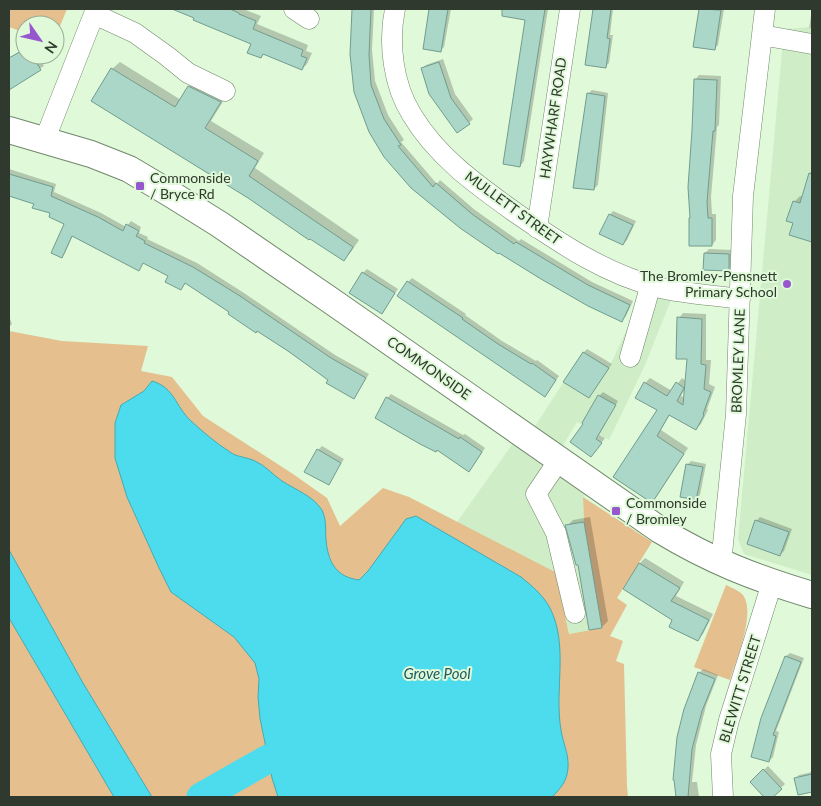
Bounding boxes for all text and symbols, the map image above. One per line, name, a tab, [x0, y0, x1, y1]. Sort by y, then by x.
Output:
north arrow	[15, 15, 65, 65]
text: N	[41, 38, 61, 57]
street label: HAYWHARF ROAD	[536, 56, 569, 180]
street label: MULLETT STREET	[462, 167, 565, 249]
place label: Commonside / Bryce Rd	[150, 169, 231, 202]
marker: Commonside / Bryce Rd	[134, 180, 146, 192]
place label: The Bromley-Pensnett Primary School	[640, 267, 777, 300]
marker: The Bromley-Pensnett Primary School	[781, 278, 793, 290]
street label: BROMLEY LANE	[727, 309, 748, 413]
street label: COMMONSIDE	[384, 332, 475, 403]
place label: Commonside / Bromley	[626, 494, 707, 527]
marker: Commonside / Bromley	[610, 505, 622, 517]
street label: BLEWITT STREET	[715, 632, 764, 745]
water label: Grove Pool	[403, 664, 471, 682]

